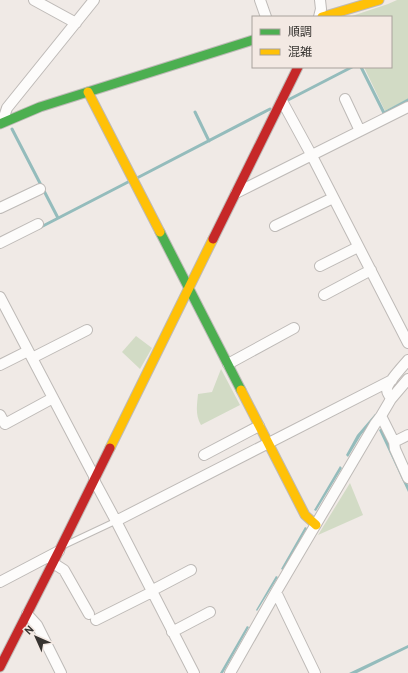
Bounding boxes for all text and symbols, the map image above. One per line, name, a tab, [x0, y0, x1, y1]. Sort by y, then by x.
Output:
legend	[252, 16, 392, 68]
text: 順調	[288, 25, 312, 41]
text: 混雑	[288, 45, 312, 61]
north arrow	[16, 617, 56, 657]
text: N	[22, 623, 37, 638]

